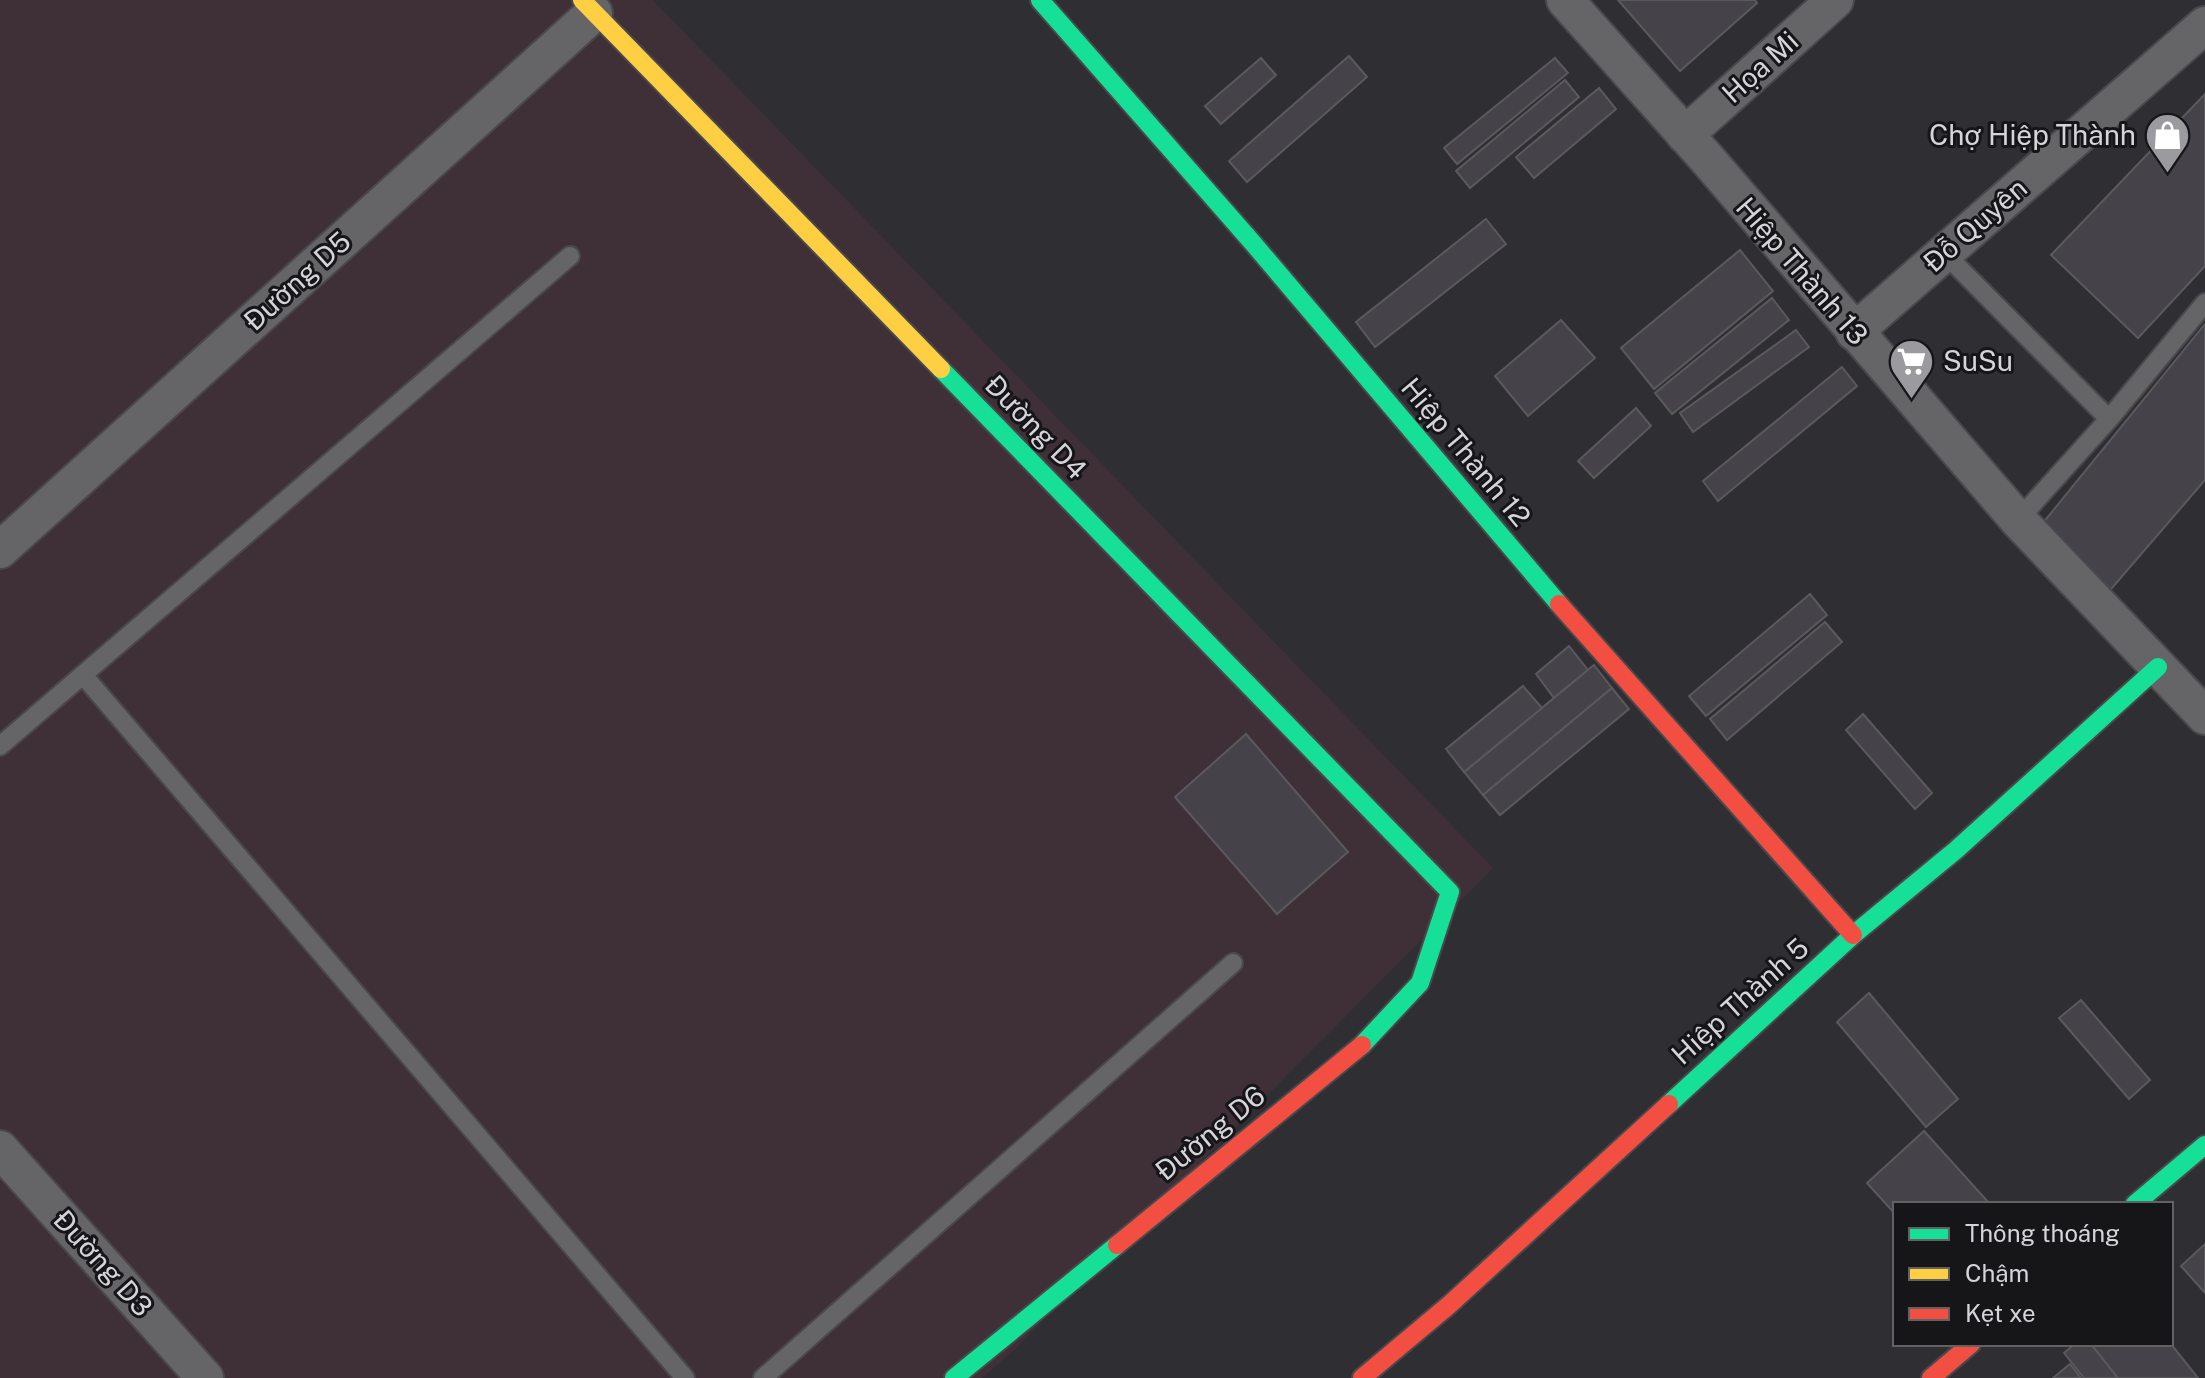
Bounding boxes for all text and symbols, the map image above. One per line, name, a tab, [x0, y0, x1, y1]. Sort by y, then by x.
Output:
street label: Họa Mi	[1715, 24, 1804, 109]
shop icon: Chợ Hiệp Thành	[2143, 111, 2191, 174]
place label: Chợ Hiệp Thành	[1929, 118, 2136, 151]
street label: Đỗ Quyên	[1916, 171, 2033, 278]
street label: Hiệp Thành 13	[1730, 190, 1875, 351]
street label: Đường D5	[237, 224, 357, 337]
supermarket icon: SuSu	[1888, 337, 1936, 400]
place label: SuSu	[1943, 344, 2013, 377]
street label: Đường D4	[979, 368, 1094, 485]
street label: Hiệp Thành 12	[1395, 371, 1538, 532]
street label: Hiệp Thành 5	[1664, 931, 1815, 1071]
street label: Đường D6	[1148, 1078, 1271, 1187]
legend	[1893, 1202, 2173, 1346]
street label: Đường D3	[47, 1203, 160, 1323]
text: Thông thoáng	[1965, 1219, 2120, 1247]
text: Chậm	[1965, 1259, 2029, 1287]
text: Kẹt xe	[1965, 1299, 2036, 1327]

